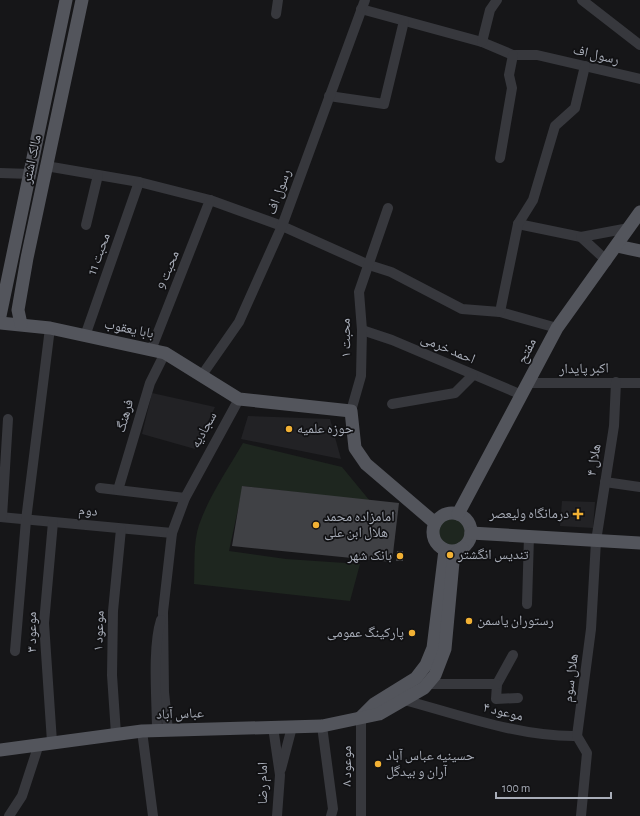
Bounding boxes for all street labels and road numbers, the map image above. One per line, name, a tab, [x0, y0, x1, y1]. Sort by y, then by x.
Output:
street label: رسول اف	[571, 43, 620, 68]
street label: مالک اشتر	[20, 133, 45, 186]
street label: رسول اف	[264, 168, 295, 217]
street label: محبت 11	[85, 231, 113, 277]
street label: محبت 9	[154, 249, 182, 291]
street label: بابا یعقوب	[103, 317, 155, 342]
street label: محبت ۱	[339, 318, 354, 358]
street label: احمد خرمی	[418, 331, 477, 368]
street label: مفتح	[515, 336, 541, 367]
street label: اکبر پایدار	[558, 362, 609, 378]
street label: فرهنگ	[114, 398, 137, 434]
street label: سجادیه	[188, 410, 220, 451]
street label: هلال ۴	[585, 443, 604, 477]
street label: دوم	[78, 503, 98, 521]
street label: موعود ۱	[91, 610, 108, 652]
street label: موعود ۳	[25, 612, 40, 652]
street label: هلال سوم	[561, 653, 583, 703]
street label: موعود ۴	[481, 700, 525, 725]
street label: عباس آباد	[156, 705, 204, 723]
street label: موعود ۸	[340, 746, 355, 786]
street label: امام رضا	[256, 762, 272, 804]

